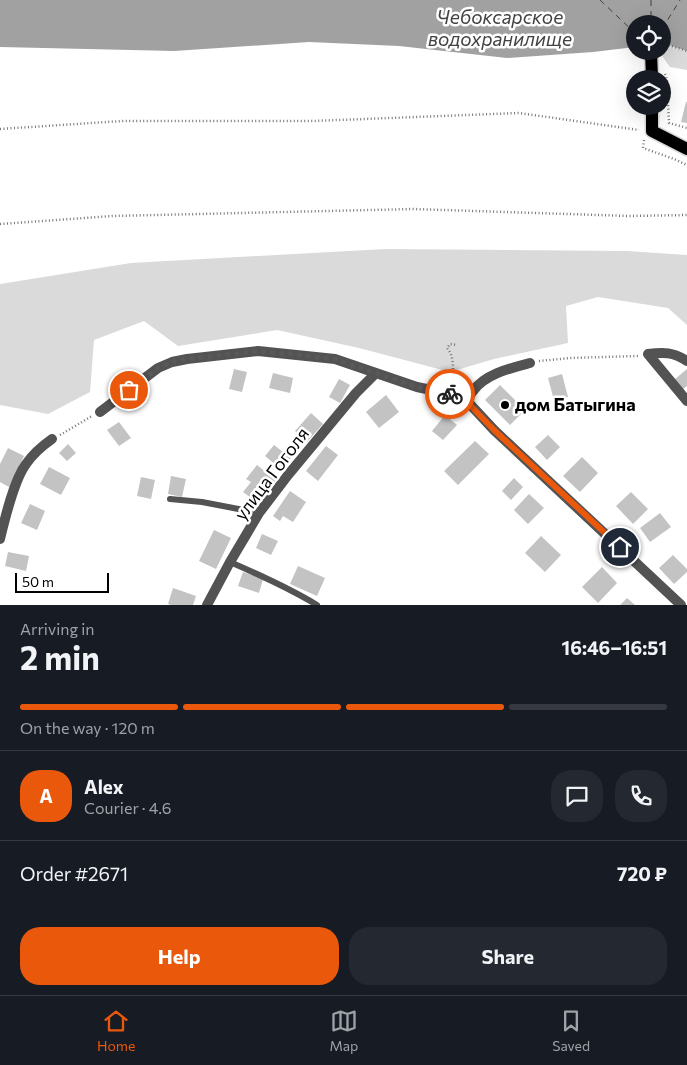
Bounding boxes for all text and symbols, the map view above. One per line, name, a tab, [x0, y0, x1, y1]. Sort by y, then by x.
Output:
water label: Чебоксарское водохранилище	[428, 5, 572, 50]
map controls	[626, 15, 671, 115]
button: locate	[626, 15, 671, 60]
button: layers	[626, 70, 671, 115]
pin	[108, 369, 150, 411]
courier	[425, 369, 475, 419]
icon: bag	[115, 376, 143, 404]
icon: bike	[436, 380, 464, 408]
place label: дом Батыгина	[515, 393, 636, 415]
marker: дом Батыгина	[499, 399, 511, 411]
street label: улица Гоголя	[229, 423, 313, 524]
pin	[599, 526, 641, 568]
icon: home	[606, 533, 634, 561]
scale bar	[15, 570, 109, 593]
text: 50 m	[22, 573, 54, 590]
text: Arriving in	[20, 619, 94, 638]
text: 16:46–16:51	[562, 636, 667, 659]
text: 2 min	[20, 637, 100, 677]
text: On the way · 120 m	[20, 718, 155, 737]
button: chat	[551, 770, 603, 822]
button: phone	[615, 770, 667, 822]
text: Alex	[84, 775, 124, 798]
text: A	[39, 784, 53, 807]
text: Courier · 4.6	[84, 798, 171, 817]
text: Order #2671	[20, 862, 128, 885]
text: 720 ₽	[617, 862, 667, 885]
button: Help	[20, 927, 339, 985]
button: Share	[349, 927, 667, 985]
tab: Home	[97, 1007, 135, 1054]
tab: Map	[329, 1007, 358, 1054]
tab: Saved	[552, 1007, 590, 1054]

